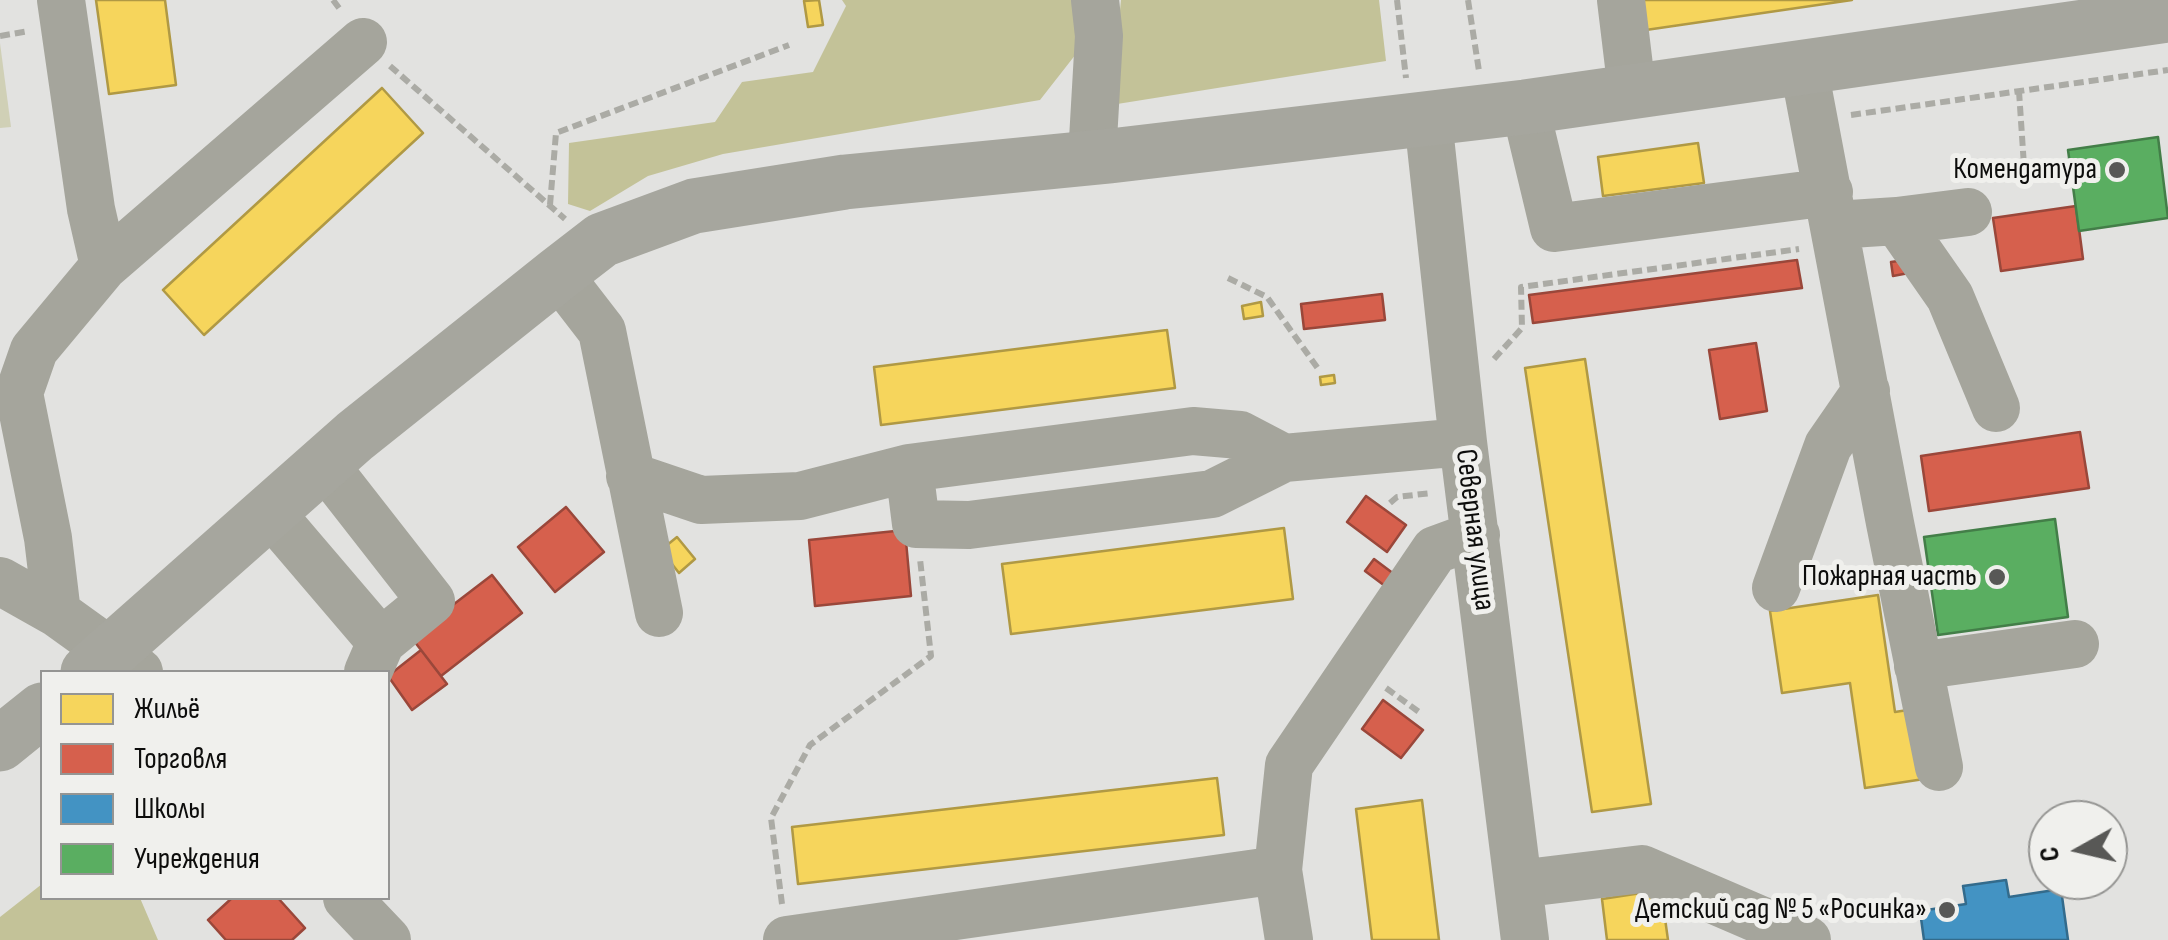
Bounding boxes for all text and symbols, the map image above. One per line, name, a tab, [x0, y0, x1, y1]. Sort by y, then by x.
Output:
place label: Комендатура	[1953, 152, 2097, 188]
marker: Комендатура	[2106, 159, 2128, 181]
street label: Северная улица	[1446, 447, 1502, 613]
place label: Пожарная часть	[1802, 559, 1977, 595]
marker: Пожарная часть	[1986, 566, 2008, 588]
legend	[40, 670, 390, 900]
text: Жильё	[134, 691, 200, 727]
text: Торговля	[134, 741, 227, 777]
text: Школы	[134, 791, 205, 827]
north arrow	[2028, 800, 2128, 900]
text: Учреждения	[134, 841, 260, 877]
text: С	[2032, 845, 2067, 863]
place label: Детский сад № 5 «Росинка»	[1635, 892, 1927, 928]
marker: Детский сад № 5 «Росинка»	[1936, 899, 1958, 921]

